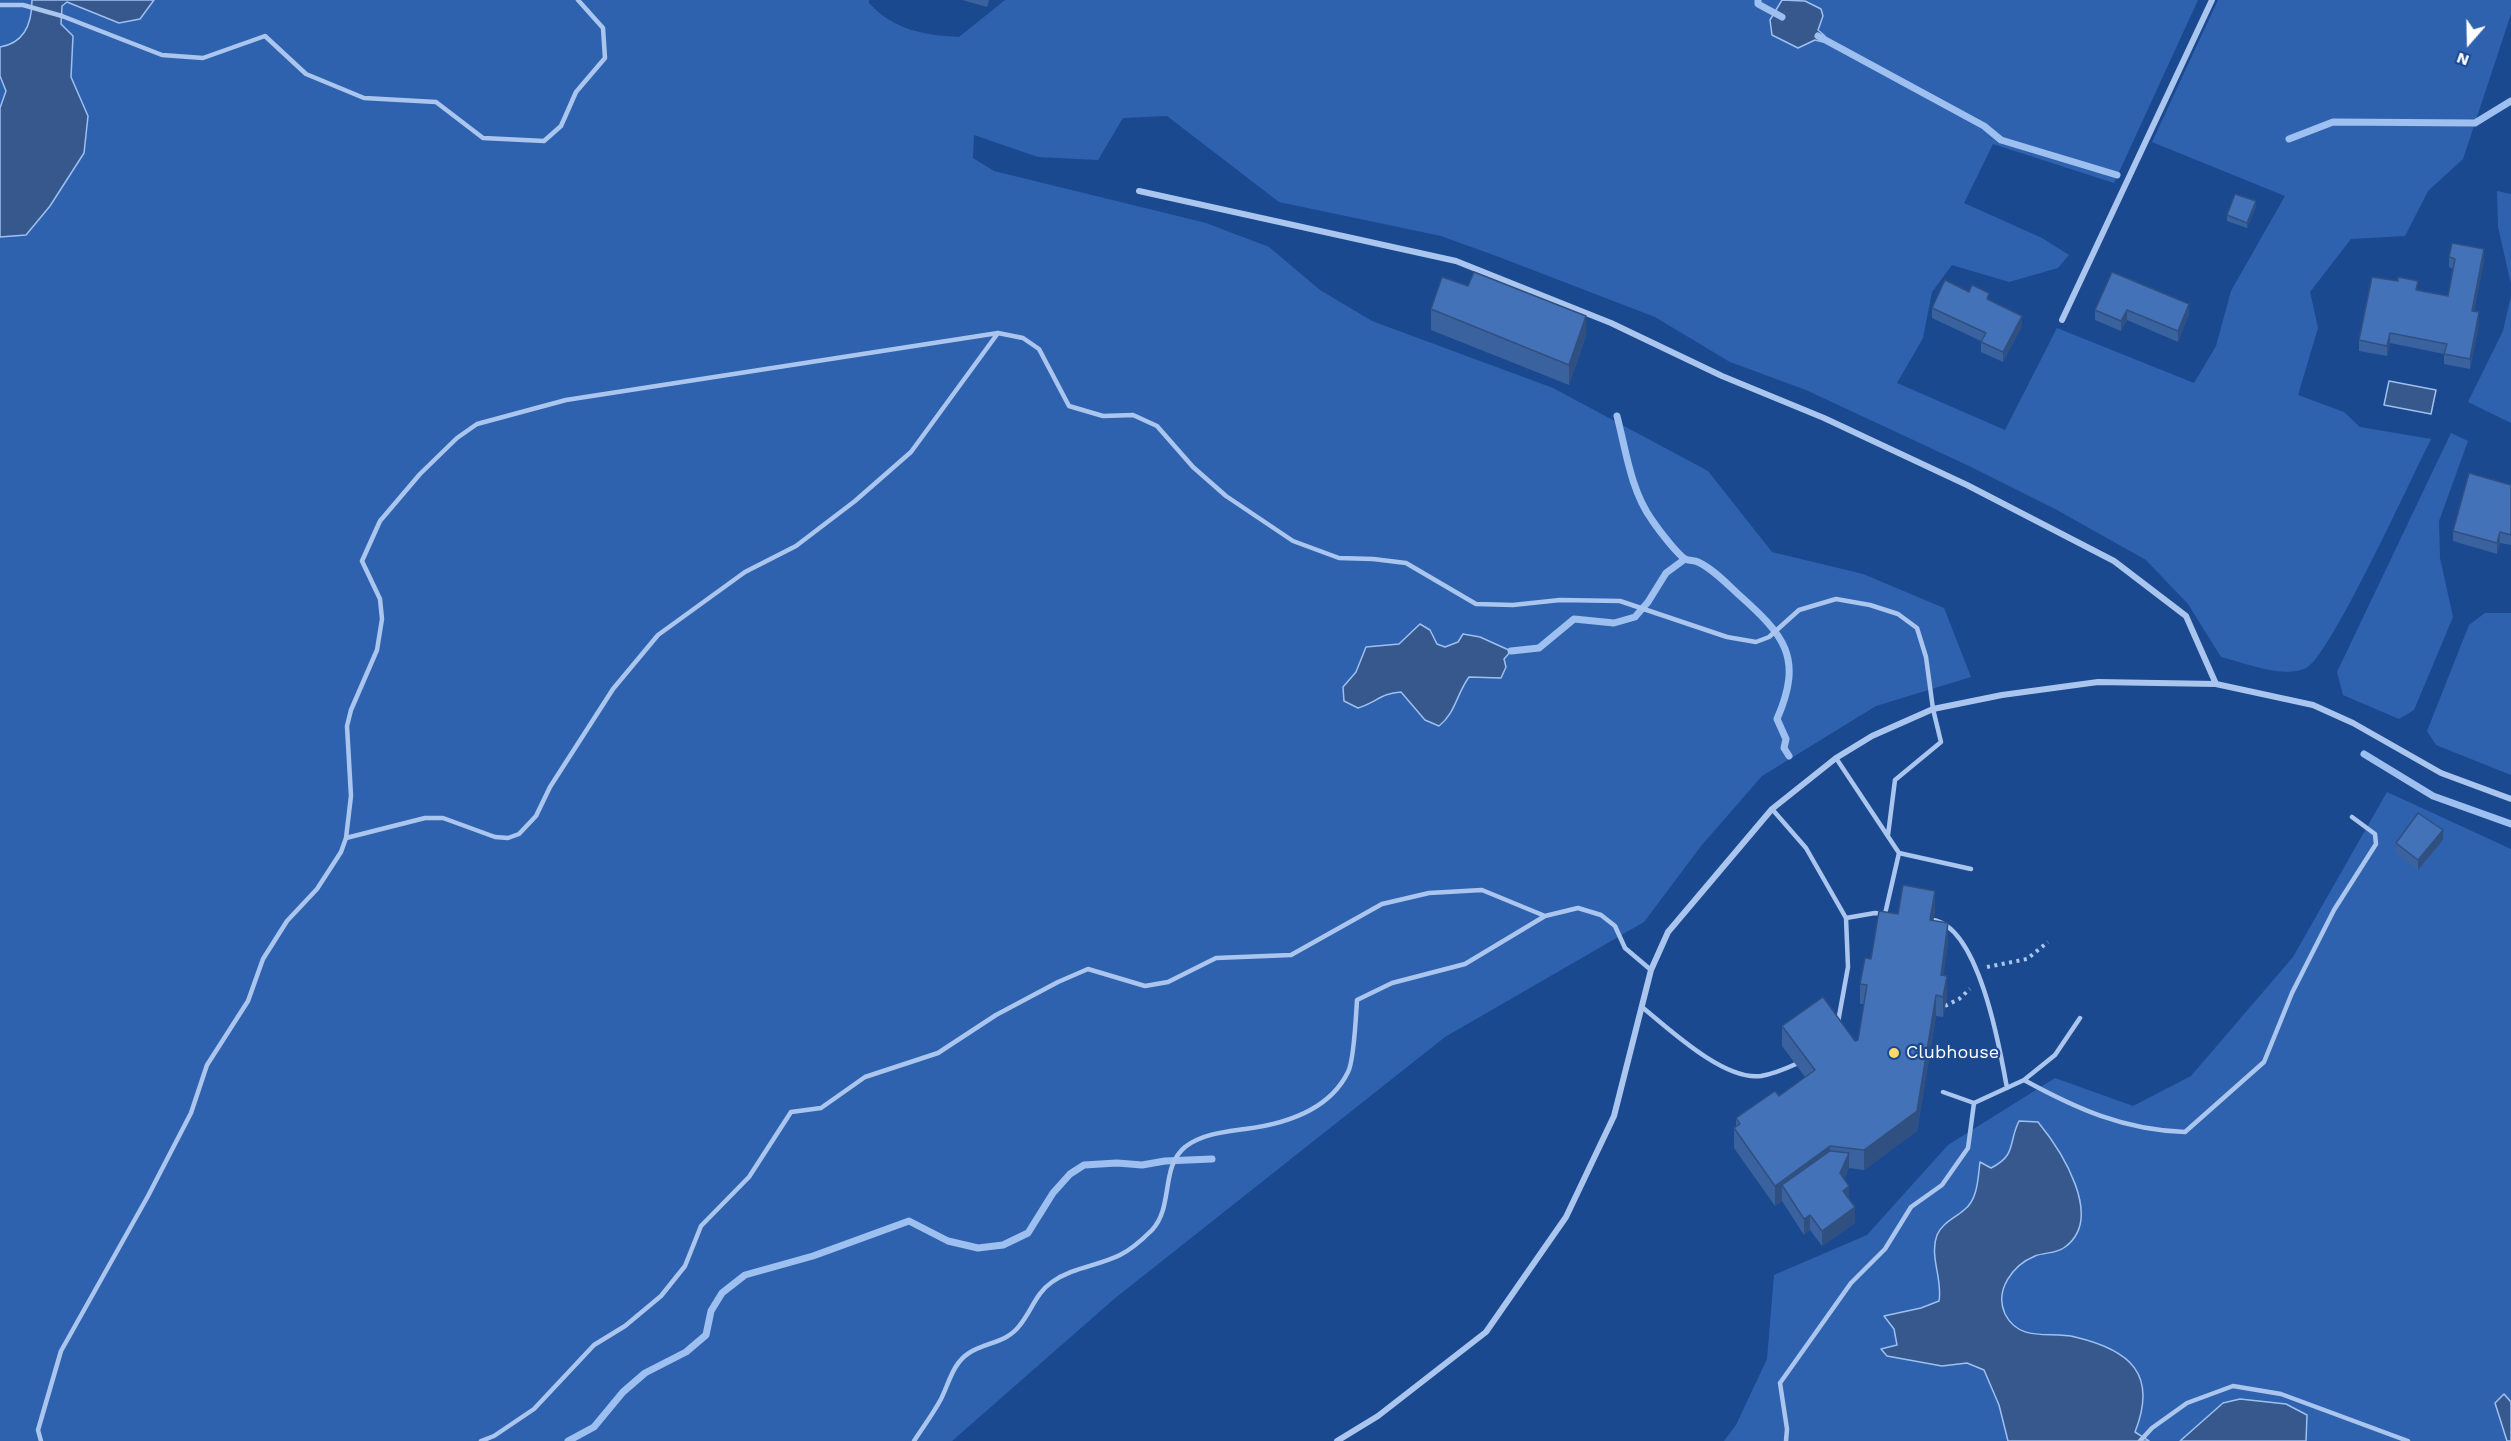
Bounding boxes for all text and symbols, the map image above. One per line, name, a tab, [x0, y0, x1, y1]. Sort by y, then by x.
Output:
north arrow	[2439, 12, 2499, 72]
text: N	[2454, 48, 2472, 70]
place label: Clubhouse	[1906, 1042, 1999, 1064]
marker: Clubhouse	[1887, 1046, 1901, 1060]

